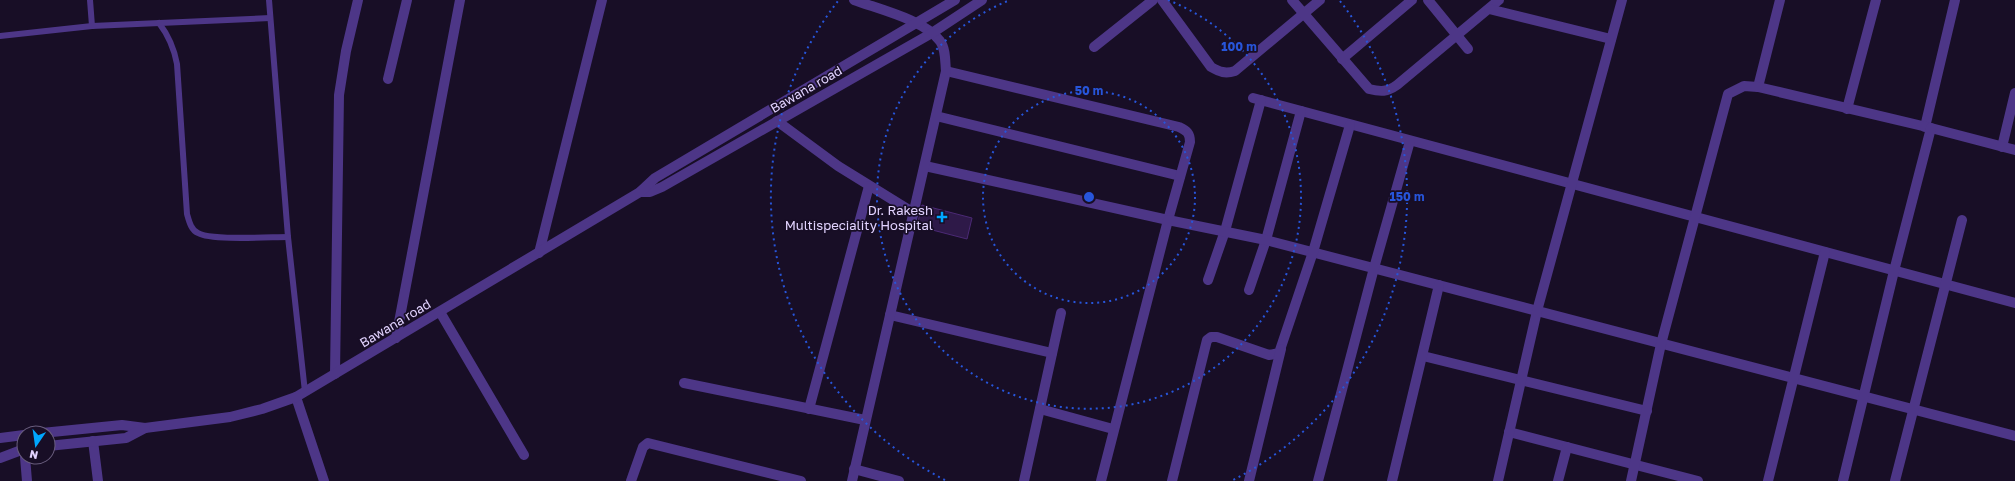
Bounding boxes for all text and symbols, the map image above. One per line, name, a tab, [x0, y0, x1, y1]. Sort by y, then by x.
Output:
text: 100 m	[1221, 39, 1257, 54]
street label: Bawana road	[767, 62, 845, 116]
text: 50 m	[1075, 83, 1103, 98]
text: 150 m	[1390, 189, 1424, 204]
centre of rings	[1082, 190, 1096, 204]
place label: Dr. Rakesh Multispeciality Hospital	[785, 202, 933, 233]
marker: Dr. Rakesh Multispeciality Hospital	[936, 211, 948, 223]
street label: Bawana road	[356, 295, 434, 351]
north arrow	[16, 425, 56, 465]
text: N	[28, 448, 39, 463]

